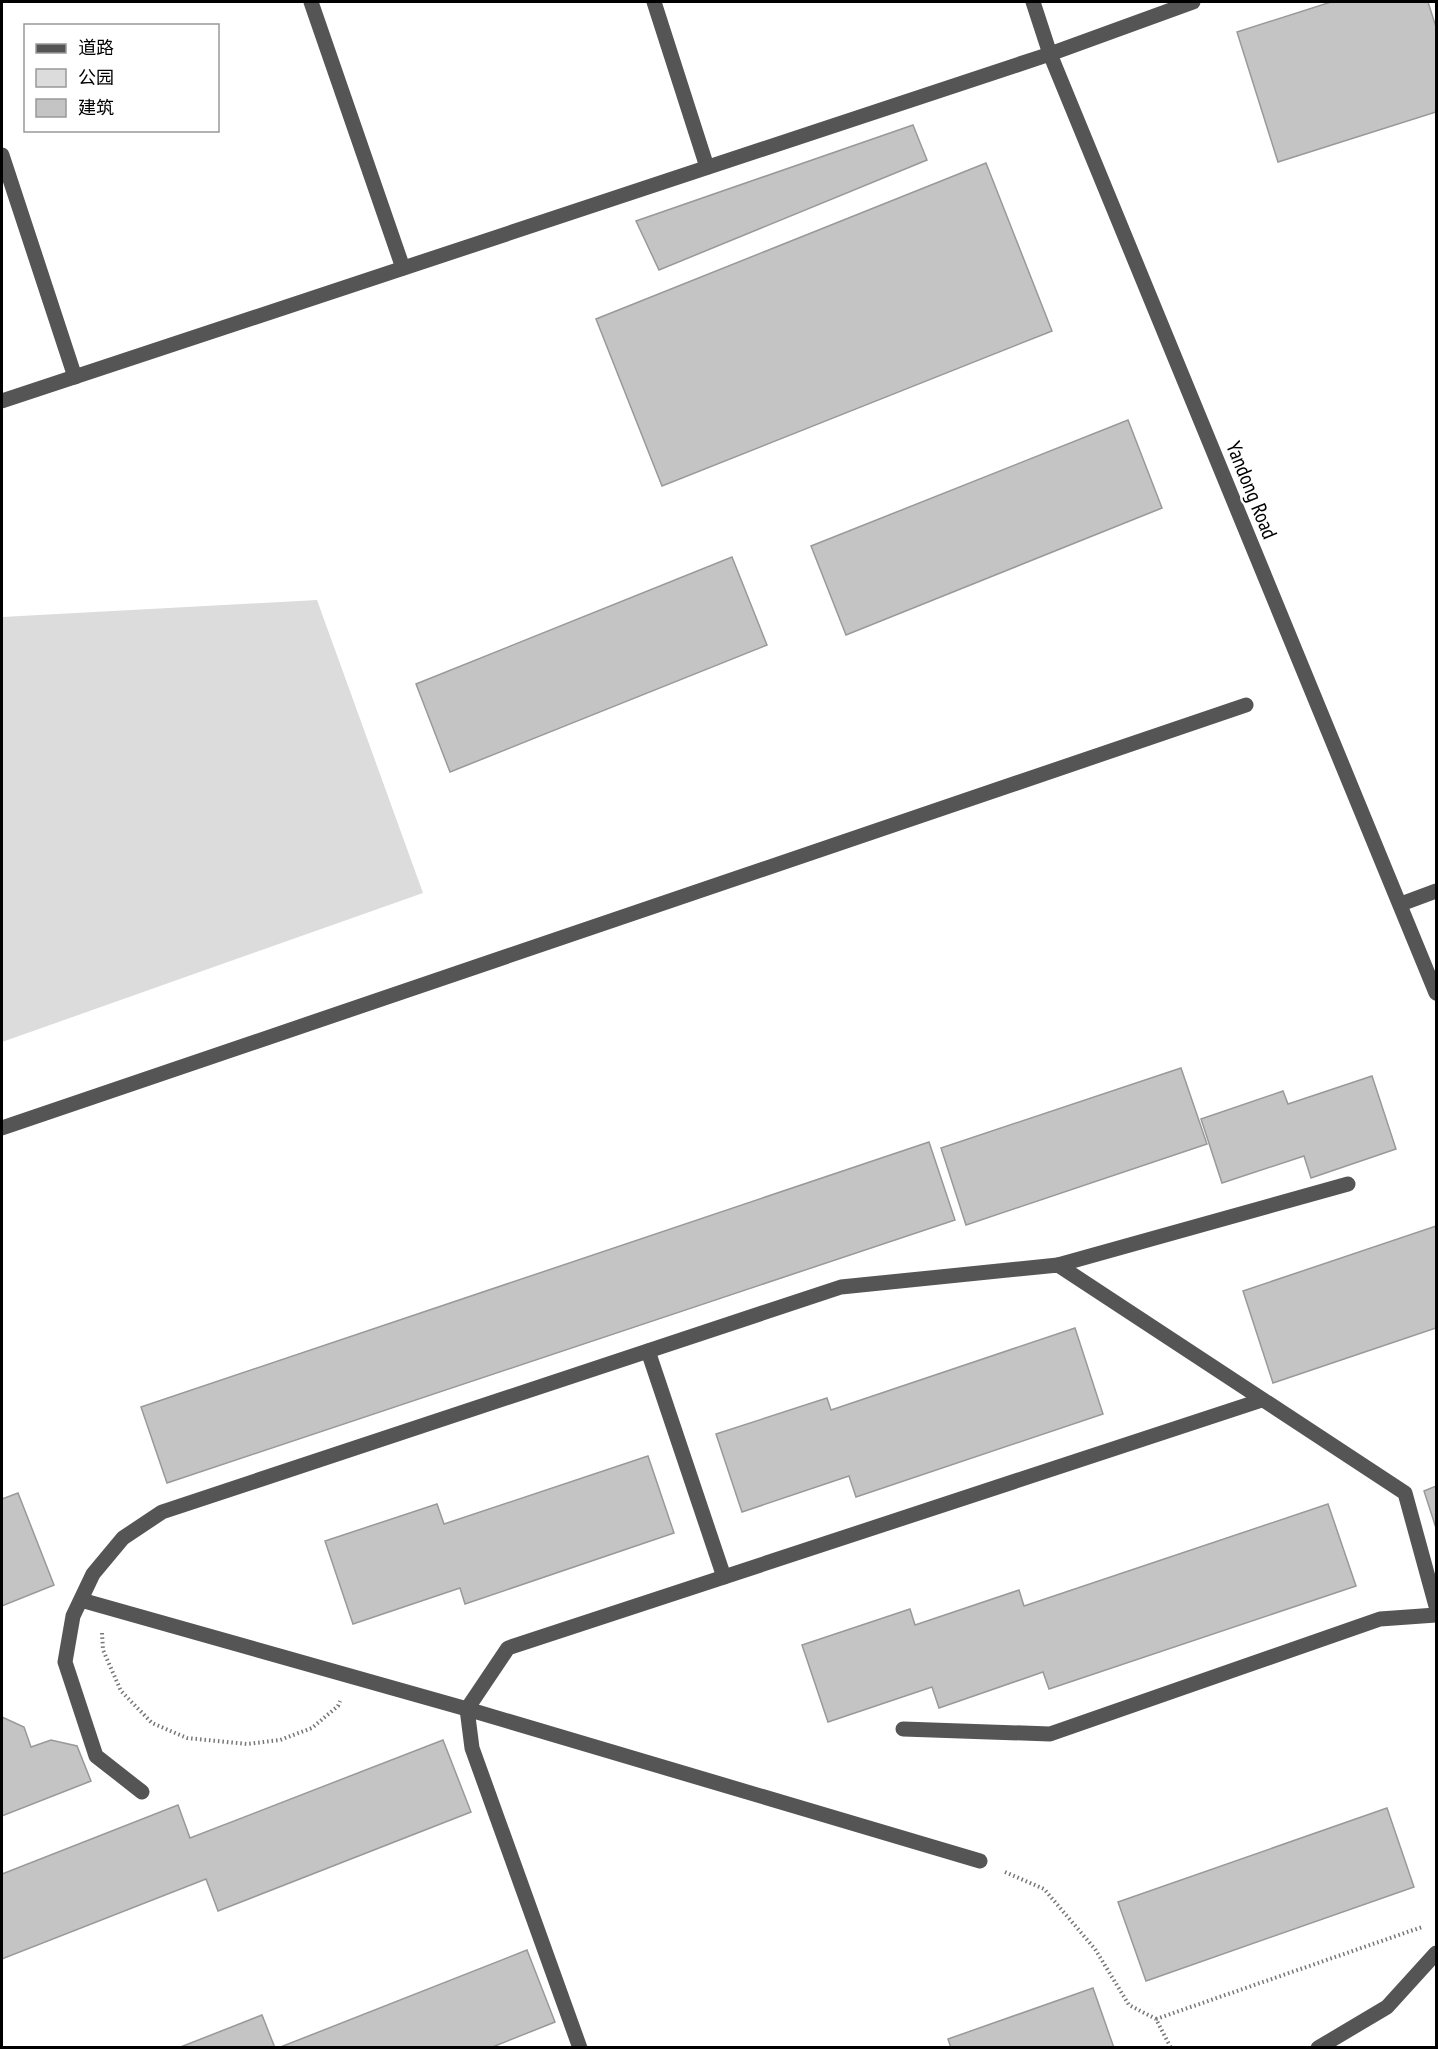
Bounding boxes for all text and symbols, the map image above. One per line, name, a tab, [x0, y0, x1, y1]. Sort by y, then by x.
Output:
legend	[24, 24, 219, 132]
text: 道路	[78, 36, 114, 59]
text: 公园	[78, 66, 114, 89]
text: 建筑	[78, 96, 114, 119]
street label: Yandong Road	[1220, 437, 1284, 543]

